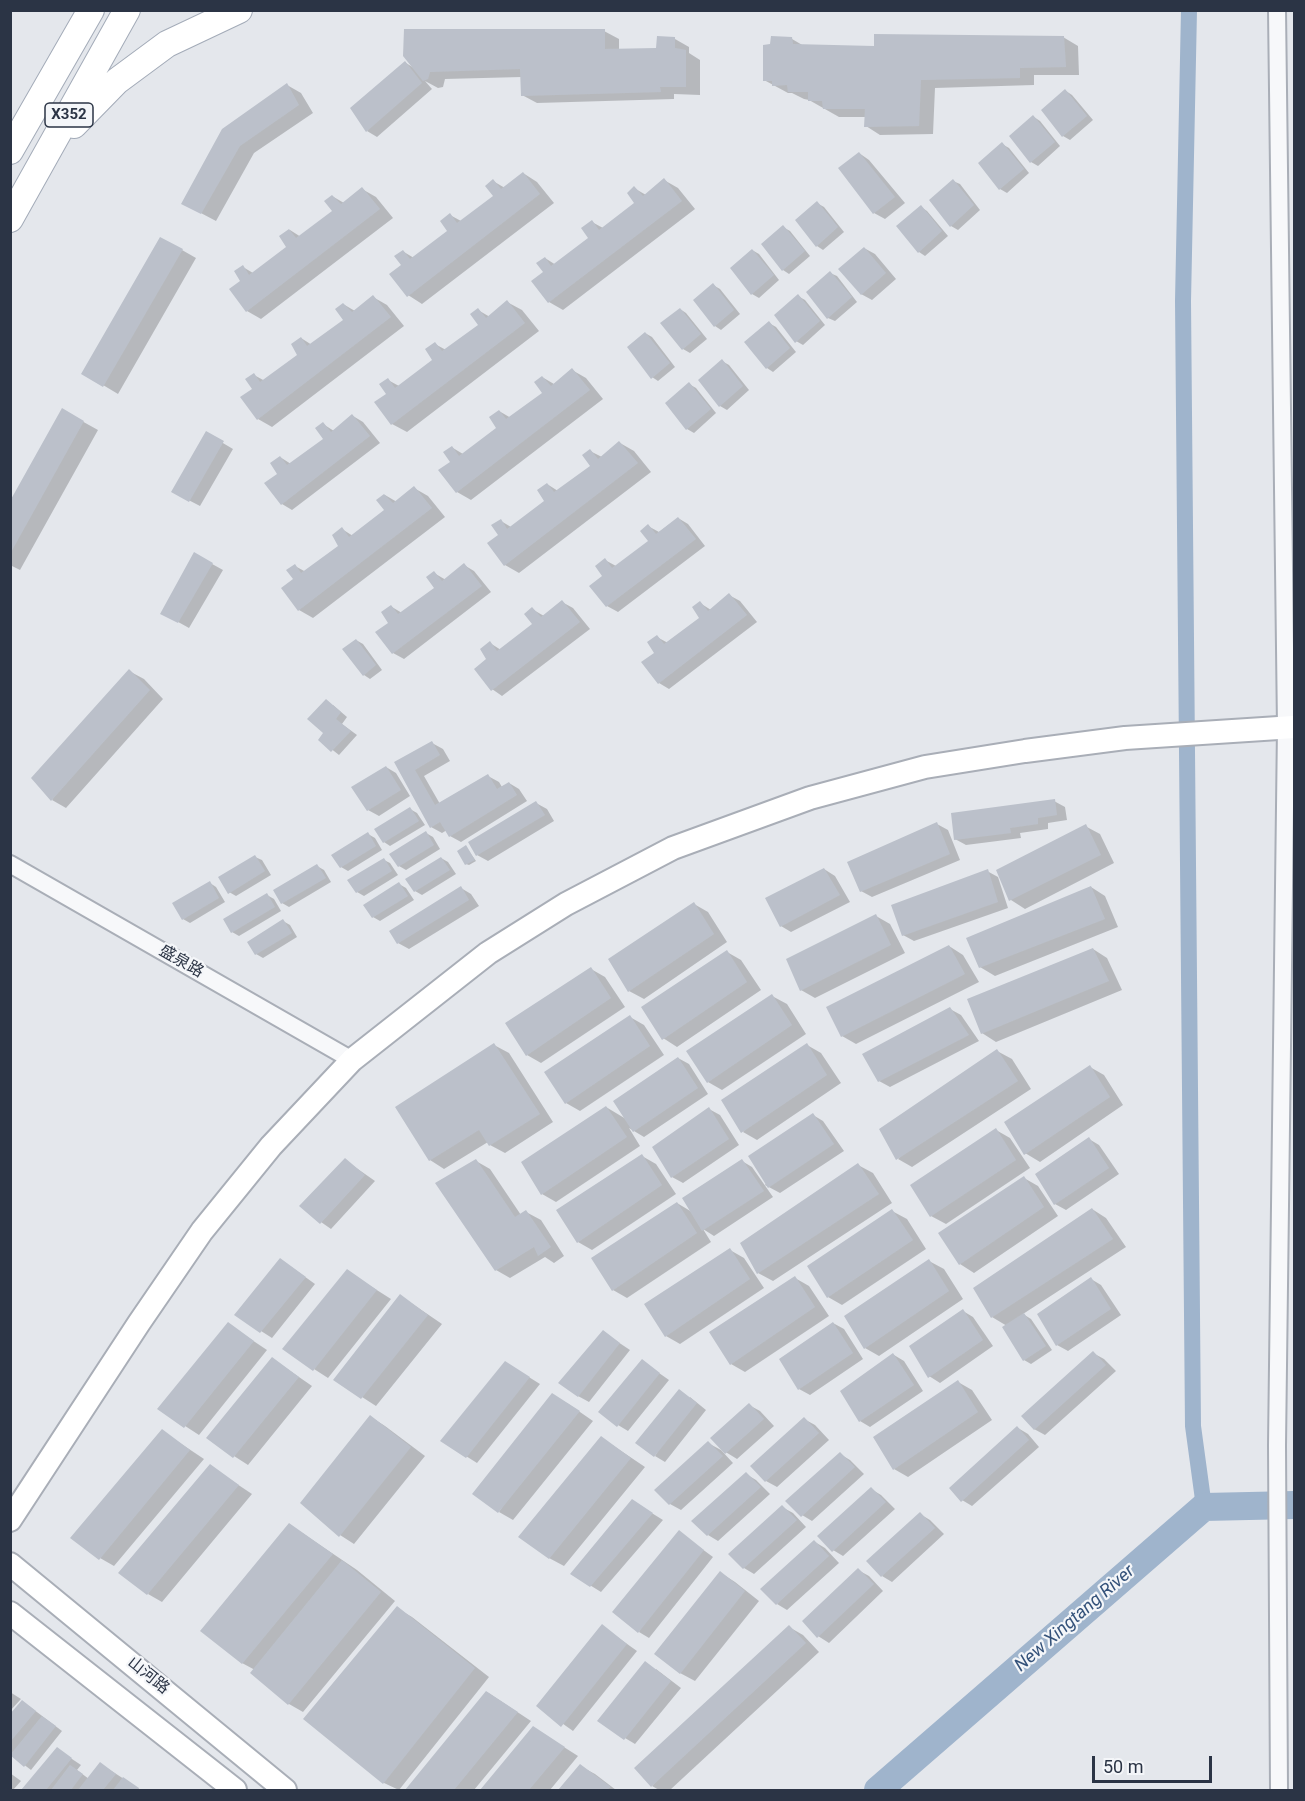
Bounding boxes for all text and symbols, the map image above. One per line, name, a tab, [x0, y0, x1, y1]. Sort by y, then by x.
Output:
road number: X352	[45, 103, 93, 127]
street label: 盛泉路	[155, 942, 207, 982]
water label: New Xingtang River	[1011, 1561, 1139, 1677]
street label: 山河路	[123, 1653, 173, 1699]
scale bar	[1095, 1744, 1215, 1782]
text: 50 m	[1103, 1756, 1143, 1777]

